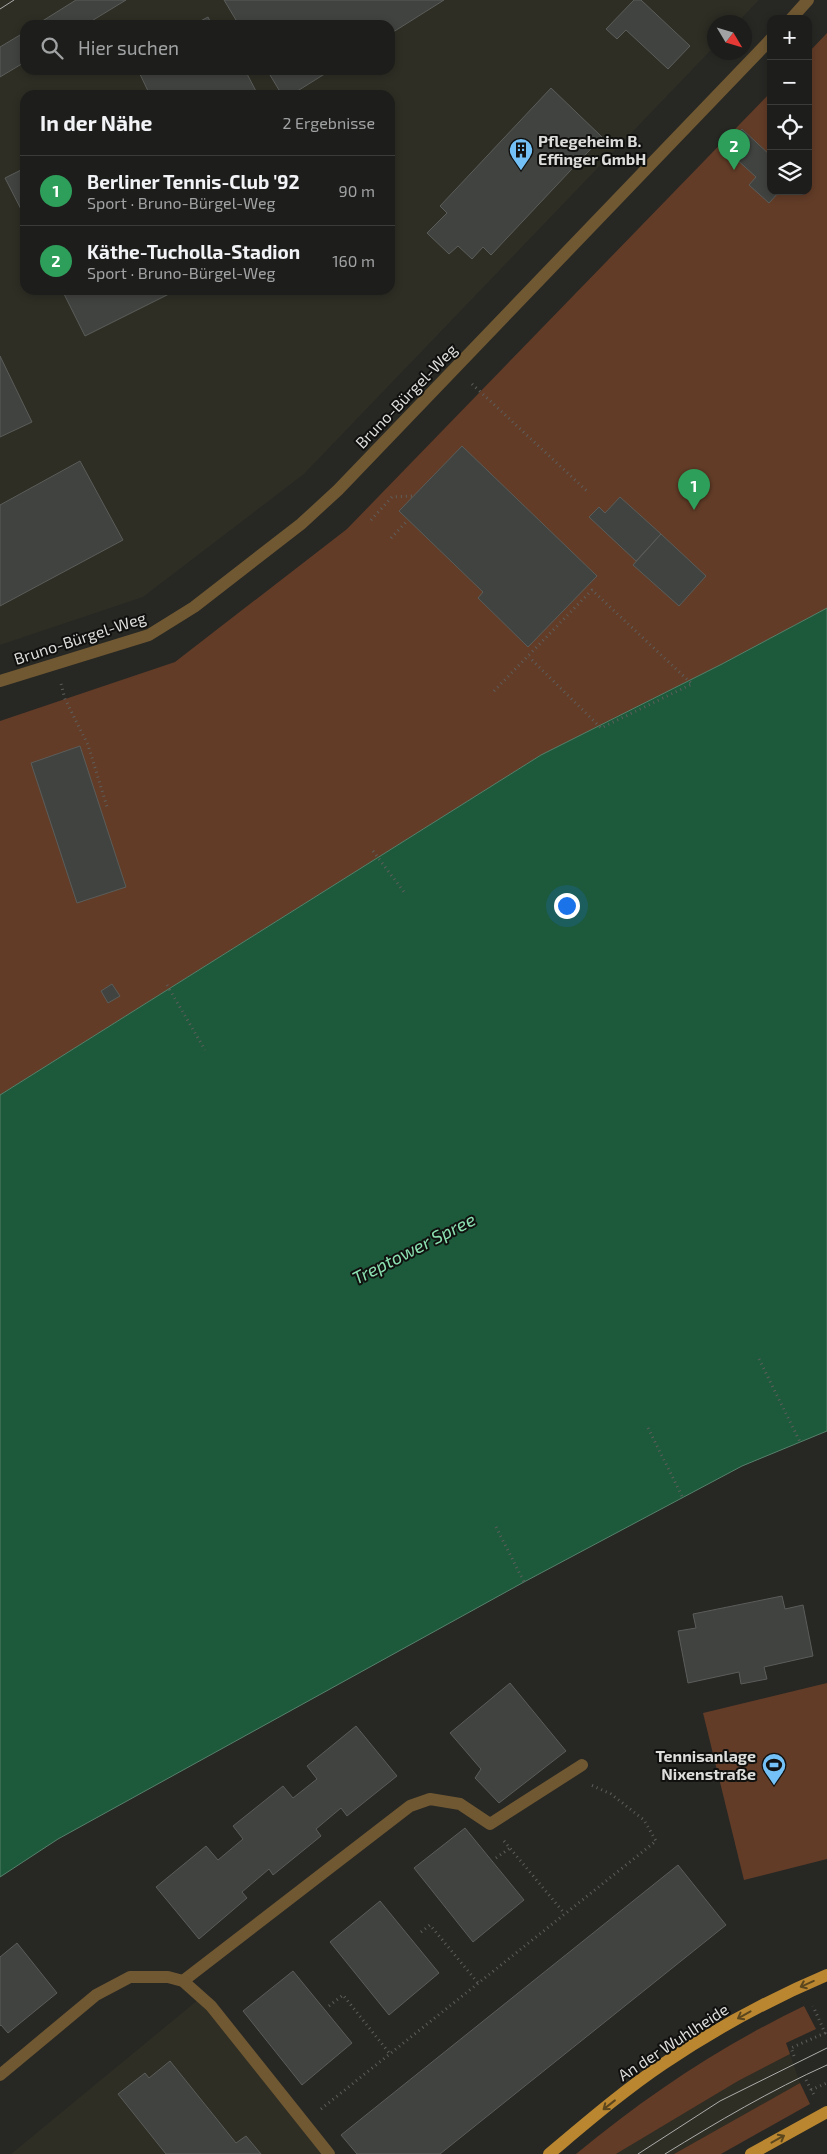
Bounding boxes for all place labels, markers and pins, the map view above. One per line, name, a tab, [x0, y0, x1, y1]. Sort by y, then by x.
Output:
pin: 2	[718, 129, 750, 170]
place label: Pflegeheim B. Effinger GmbH	[538, 131, 646, 168]
building icon: Pflegeheim B. Effinger GmbH	[508, 137, 534, 171]
pin: 1	[678, 469, 710, 510]
place label: Tennisanlage Nixenstraße	[655, 1746, 756, 1783]
sports icon: Tennisanlage Nixenstraße	[761, 1752, 787, 1786]

